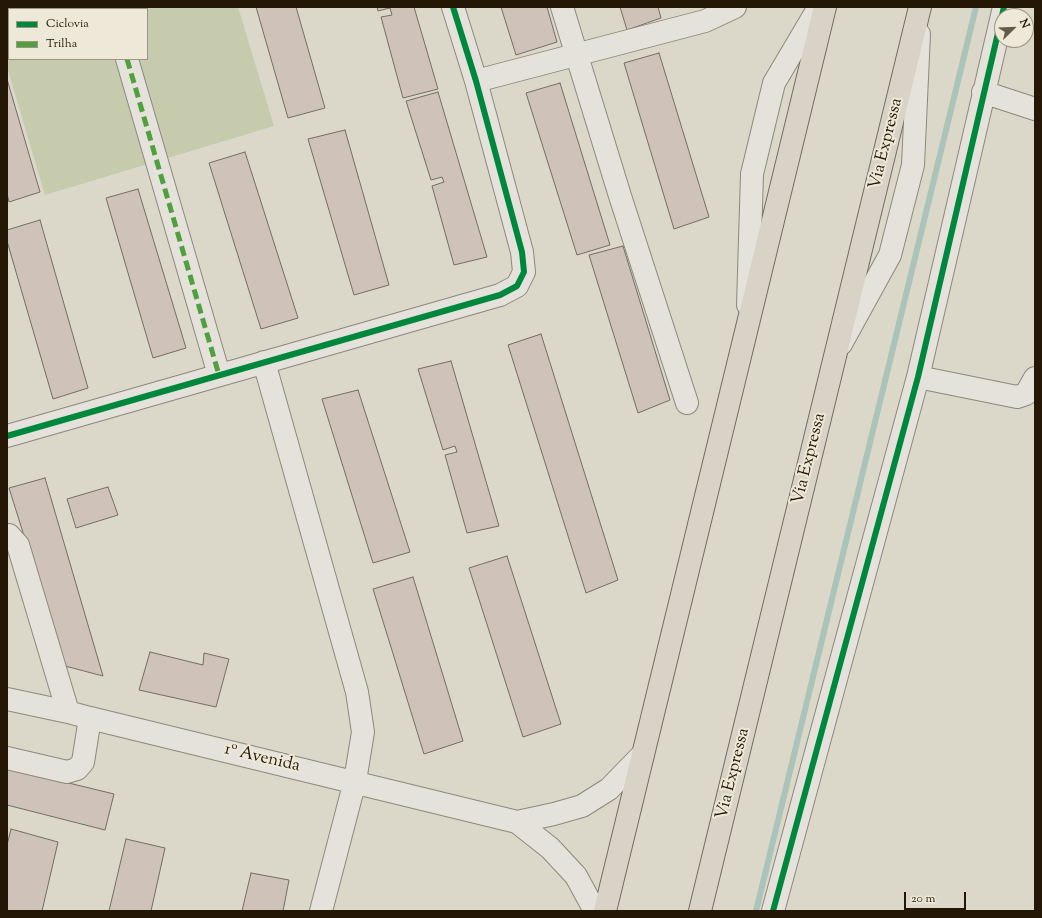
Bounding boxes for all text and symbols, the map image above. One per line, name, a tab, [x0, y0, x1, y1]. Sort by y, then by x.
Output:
legend	[8, 8, 148, 60]
north arrow	[994, 8, 1034, 48]
text: Ciclovia	[46, 15, 89, 33]
text: N	[1015, 17, 1033, 31]
text: Trilha	[46, 35, 77, 53]
street label: Via Expressa	[866, 96, 908, 192]
street label: Via Expressa	[789, 411, 831, 507]
street label: Via Expressa	[713, 726, 755, 822]
street label: 1º Avenida	[222, 740, 302, 778]
scale bar	[906, 884, 968, 910]
text: 20 m	[911, 890, 935, 908]

